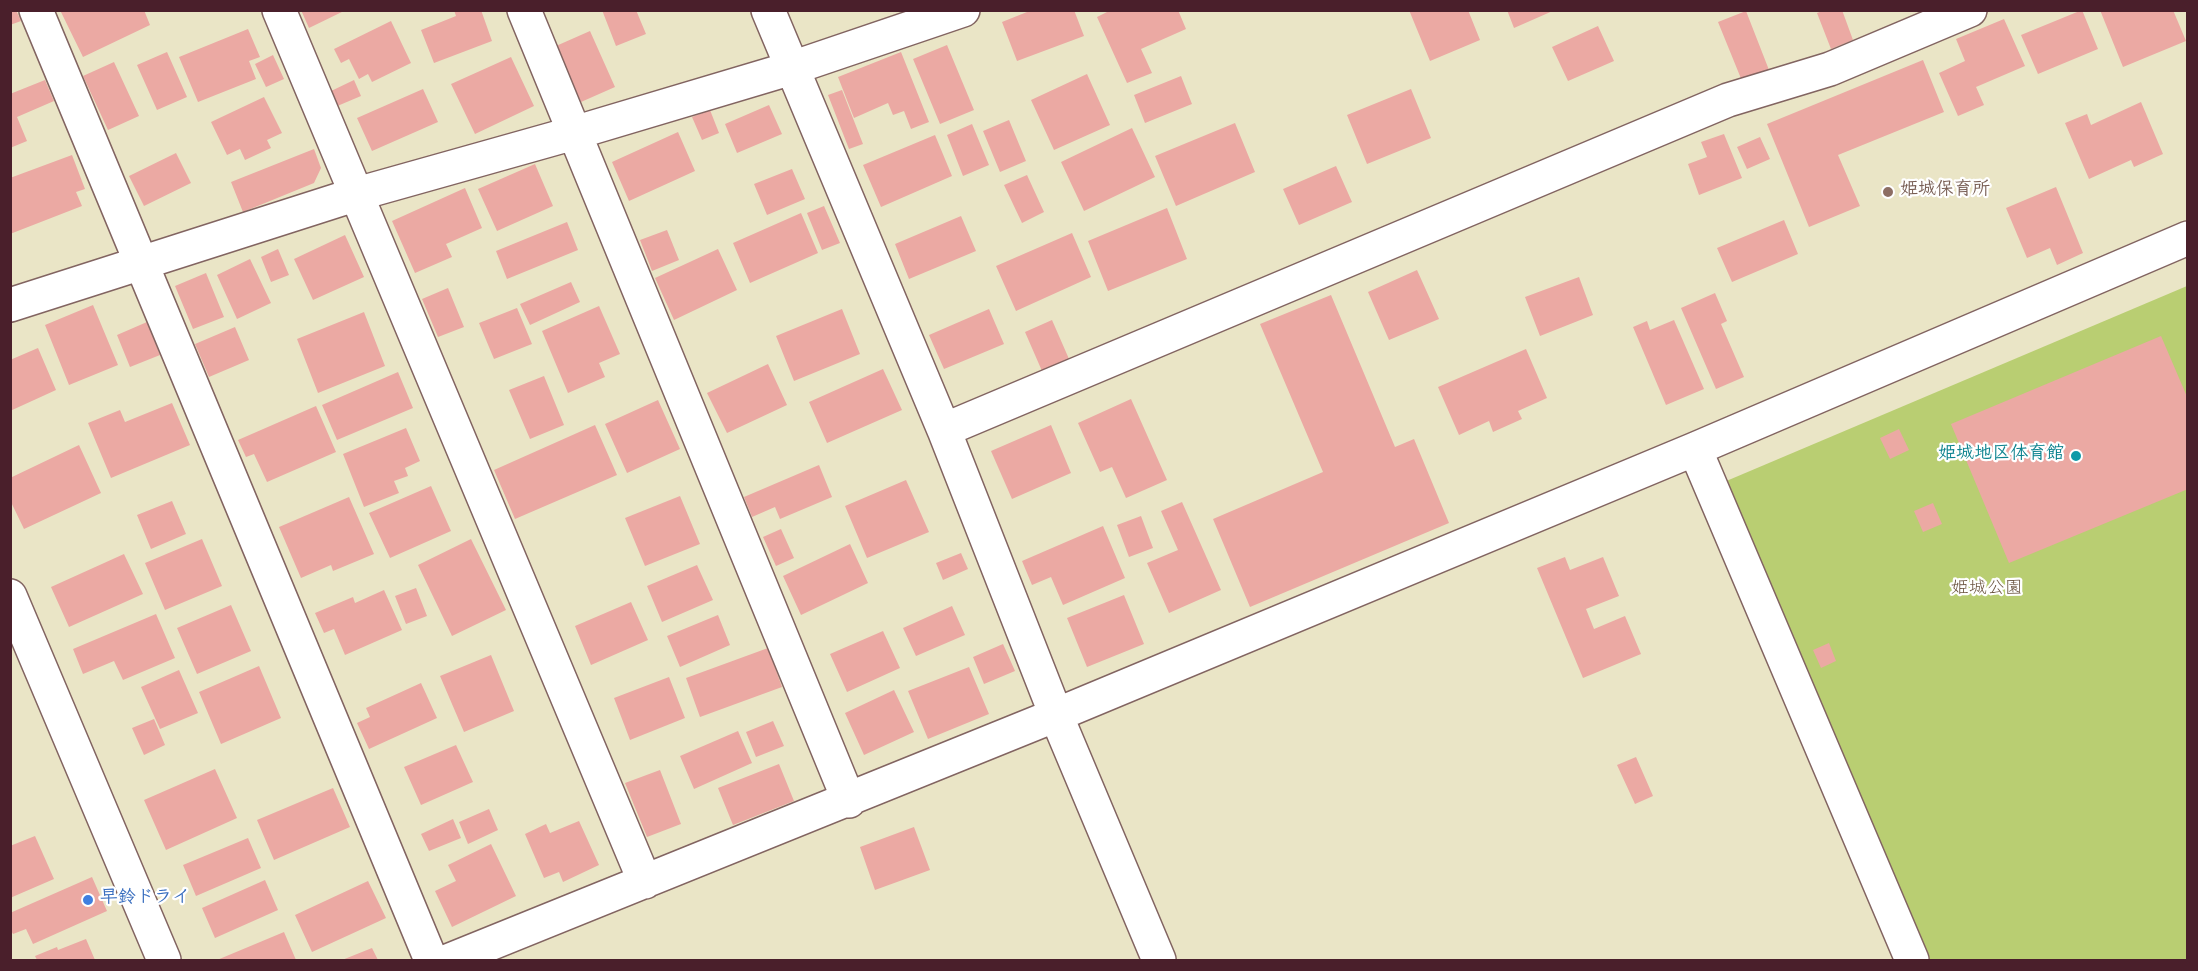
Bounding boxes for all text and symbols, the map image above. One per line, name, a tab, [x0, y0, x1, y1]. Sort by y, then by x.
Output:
place label: 姫城保育所	[1900, 181, 1990, 203]
marker: 姫城保育所	[1881, 185, 1895, 199]
place label: 姫城地区体育館	[1938, 445, 2064, 467]
marker: 姫城地区体育館	[2069, 449, 2083, 463]
park label: 姫城公園	[1951, 580, 2023, 602]
place label: 早鈴ドライ	[100, 889, 190, 911]
marker: 早鈴ドライ	[81, 893, 95, 907]

